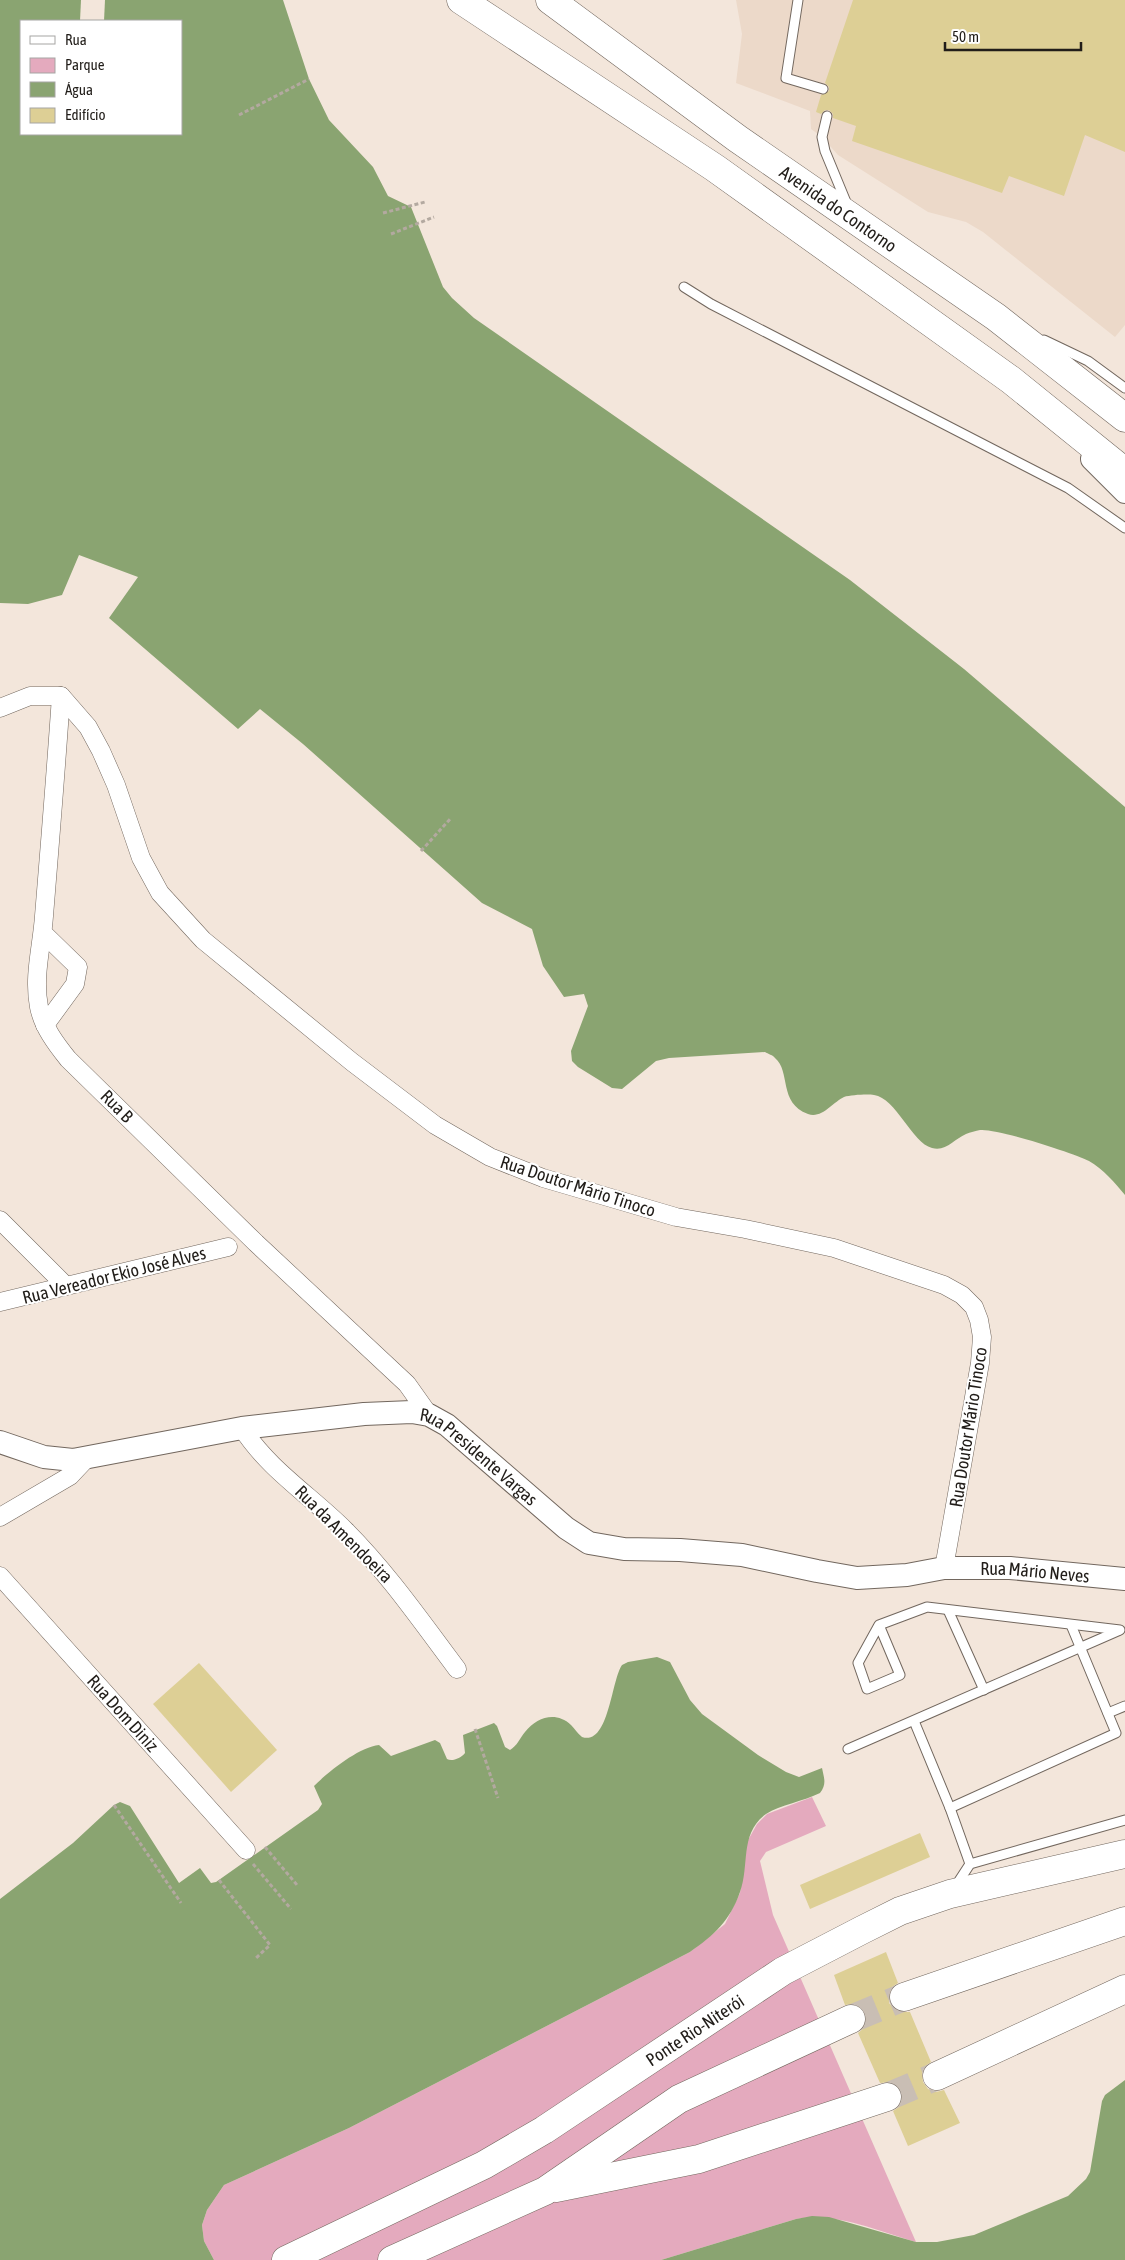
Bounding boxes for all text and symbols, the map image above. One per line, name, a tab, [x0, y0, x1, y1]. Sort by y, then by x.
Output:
legend	[20, 20, 182, 135]
scale bar	[945, 20, 1081, 52]
text: 50 m	[952, 28, 979, 45]
text: Rua	[65, 31, 87, 48]
text: Parque	[65, 56, 105, 73]
text: Água	[65, 81, 93, 98]
text: Edifício	[65, 106, 106, 123]
street label: Avenida do Contorno	[776, 161, 901, 256]
street label: Rua B	[96, 1085, 138, 1127]
street label: Rua Doutor Mário Tinoco	[498, 1151, 658, 1221]
street label: Rua Vereador Ekio José Alves	[20, 1242, 208, 1308]
street label: Rua Doutor Mário Tinoco	[945, 1345, 991, 1509]
street label: Rua Presidente Vargas	[419, 1403, 542, 1509]
street label: Rua da Amendoeira	[291, 1481, 397, 1587]
street label: Rua Mário Neves	[980, 1557, 1091, 1586]
street label: Rua Dom Diniz	[83, 1670, 163, 1756]
street label: Ponte Rio-Niterói	[642, 1990, 748, 2070]

